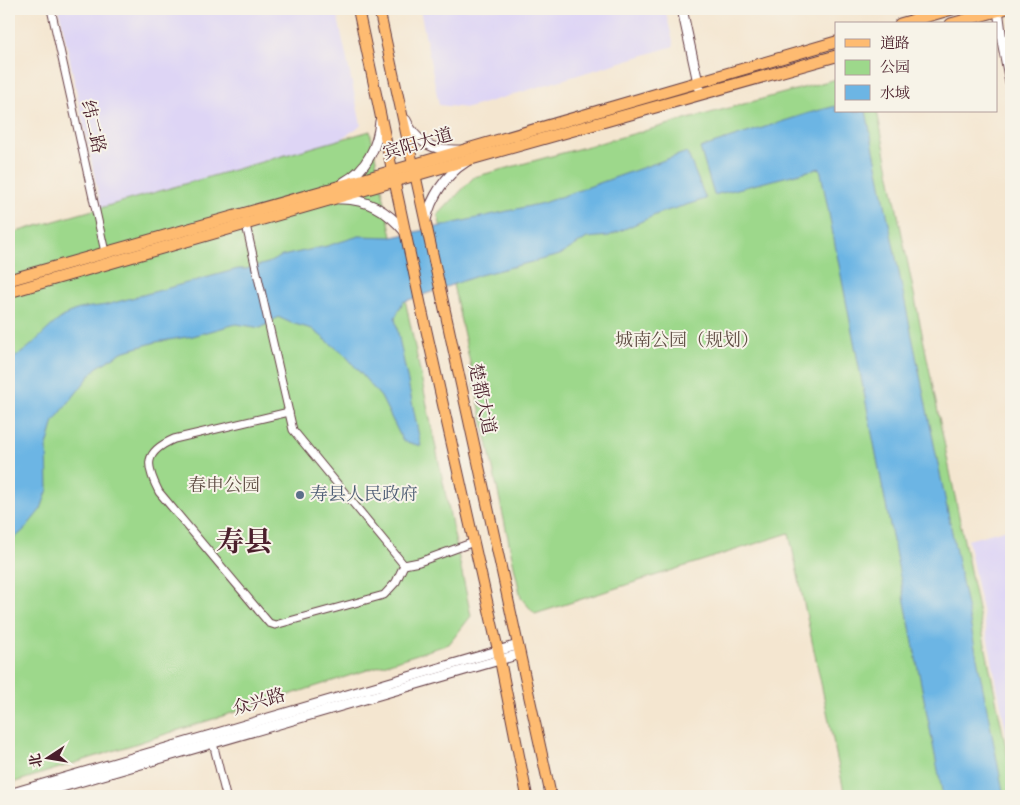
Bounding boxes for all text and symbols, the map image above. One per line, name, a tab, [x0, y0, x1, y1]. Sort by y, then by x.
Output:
legend	[835, 22, 998, 112]
text: 道路	[880, 34, 910, 55]
text: 公园	[880, 58, 910, 79]
text: 水域	[880, 84, 910, 105]
street label: 纬二路	[74, 98, 110, 156]
street label: 宾阳大道	[380, 123, 456, 167]
park label: 城南公园（规划）	[615, 329, 759, 354]
street label: 楚都大道	[461, 361, 501, 437]
park label: 春申公园	[188, 474, 260, 499]
place label: 寿县人民政府	[310, 483, 418, 508]
marker: 寿县人民政府	[294, 489, 306, 501]
district label: 寿县	[216, 524, 272, 563]
street label: 众兴路	[230, 684, 288, 722]
north arrow	[22, 732, 72, 782]
text: 北	[26, 752, 47, 769]

